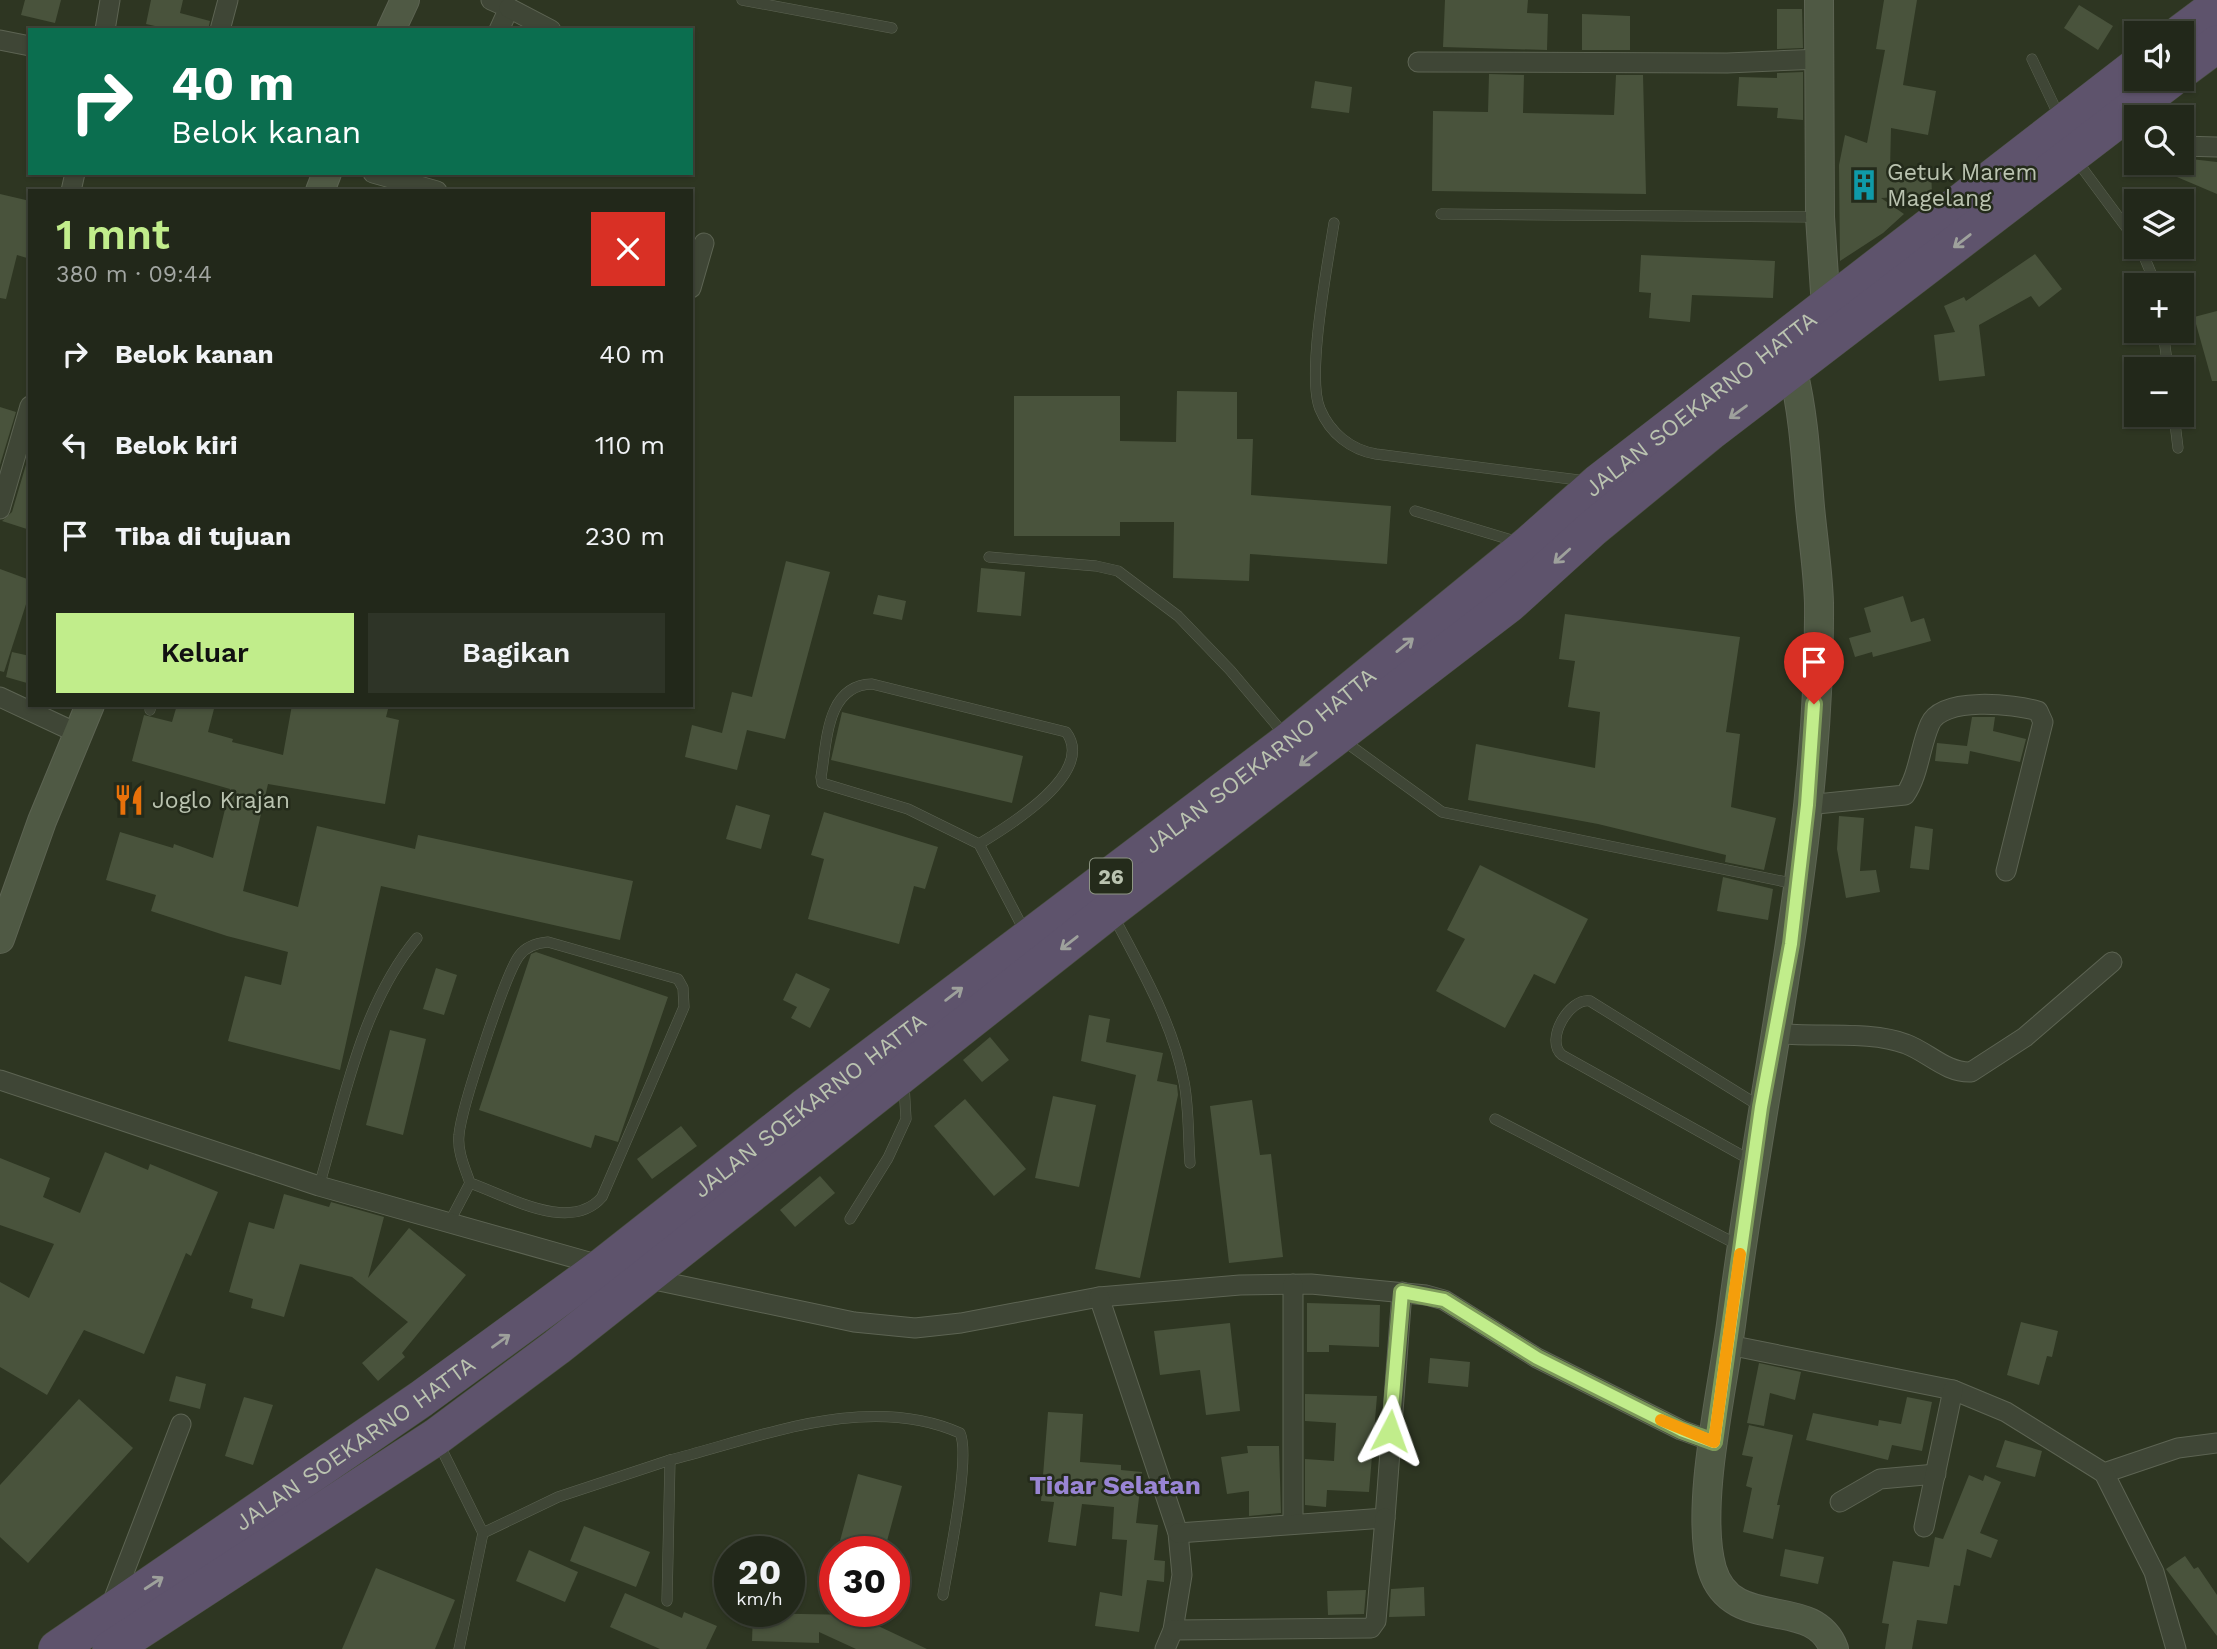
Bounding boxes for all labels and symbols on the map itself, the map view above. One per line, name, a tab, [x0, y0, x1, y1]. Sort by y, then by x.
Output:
place label: Getuk Marem Magelang	[1887, 159, 2038, 212]
building icon: Getuk Marem Magelang	[1847, 168, 1881, 202]
one-way arrow	[1954, 233, 1972, 248]
street label: JALAN SOEKARNO HATTA	[1579, 305, 1822, 502]
one-way arrow	[1729, 404, 1748, 419]
one-way arrow	[1553, 548, 1571, 564]
pin	[1784, 632, 1844, 704]
one-way arrow	[1396, 638, 1414, 653]
street label: JALAN SOEKARNO HATTA	[1139, 662, 1381, 859]
one-way arrow	[1300, 752, 1318, 767]
restaurant icon: Joglo Krajan	[112, 783, 146, 817]
place label: Joglo Krajan	[152, 787, 290, 814]
road number: 26	[1090, 858, 1132, 894]
one-way arrow	[1061, 935, 1079, 950]
one-way arrow	[945, 987, 963, 1002]
street label: JALAN SOEKARNO HATTA	[688, 1007, 931, 1203]
one-way arrow	[491, 1333, 510, 1348]
street label: JALAN SOEKARNO HATTA	[230, 1351, 480, 1536]
position arrow	[1353, 1394, 1427, 1468]
district label: Tidar Selatan	[1029, 1470, 1201, 1500]
speed limit sign: 30	[819, 1536, 910, 1627]
one-way arrow	[144, 1576, 163, 1590]

